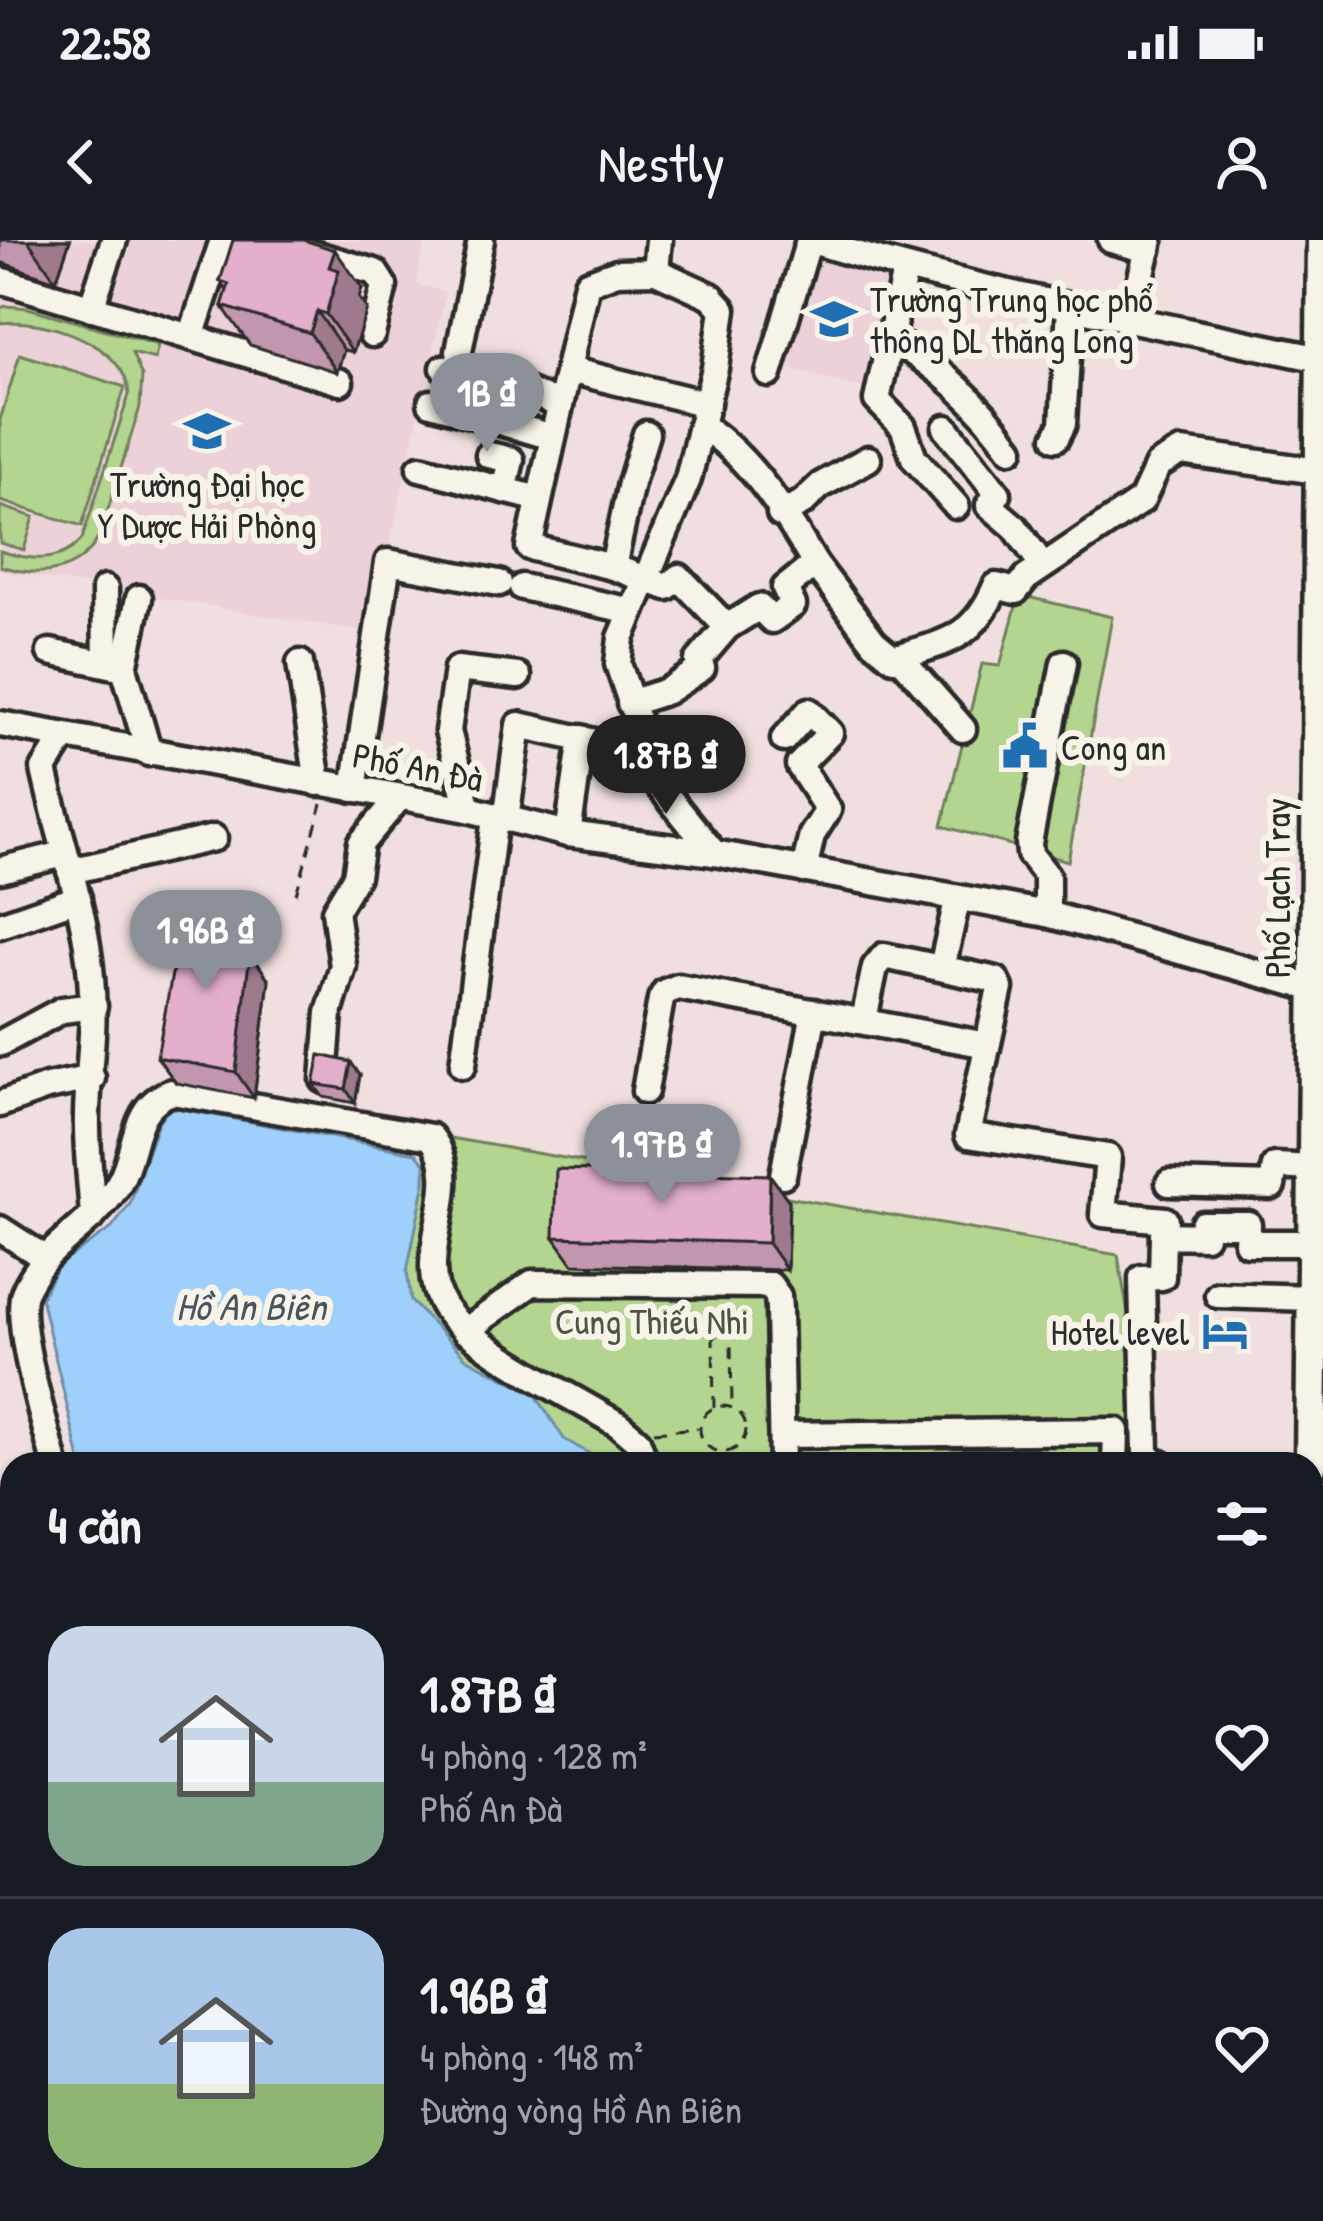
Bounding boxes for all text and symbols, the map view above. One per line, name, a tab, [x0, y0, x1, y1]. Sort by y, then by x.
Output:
text: 22:58	[60, 12, 151, 73]
text: Nestly	[598, 126, 725, 199]
icon: back	[48, 129, 114, 195]
icon: person	[1209, 129, 1275, 195]
place label: Trường Trung học phổ thông DL thăng Long	[870, 274, 1153, 364]
school or university icon: Trường Trung học phổ thông DL thăng Long	[809, 294, 859, 344]
pin: 1B ₫	[416, 353, 558, 455]
text: 1B ₫	[457, 365, 517, 418]
school or university icon: Trường Đại học Y Dược Hải Phòng	[182, 406, 232, 456]
place label: Trường Đại học Y Dược Hải Phòng	[98, 459, 317, 549]
pin: 1.87B ₫	[555, 715, 777, 817]
public building icon: Cong an	[1000, 721, 1050, 771]
place label: Cong an	[1061, 722, 1166, 771]
text: 1.87B ₫	[614, 727, 718, 780]
street label: Phố An Đà	[349, 729, 487, 803]
street label: Phố Lạch Tray	[1252, 798, 1301, 978]
pin: 1.96B ₫	[95, 890, 317, 992]
text: 1.96B ₫	[157, 902, 255, 955]
pin: 1.97B ₫	[551, 1104, 773, 1206]
text: 1.97B ₫	[611, 1116, 713, 1169]
water label: Hồ An Biên	[176, 1279, 329, 1332]
park label: Cung Thiếu Nhi	[555, 1296, 749, 1345]
hotel icon: Hotel level	[1200, 1306, 1250, 1356]
place label: Hotel level	[1051, 1307, 1189, 1356]
text: 4 căn	[48, 1490, 142, 1559]
icon: filters	[1209, 1491, 1275, 1557]
text: 1.87B ₫	[420, 1659, 557, 1728]
icon: home	[144, 1674, 288, 1818]
icon: heart	[1209, 1713, 1275, 1779]
text: 4 phòng · 128 m²	[420, 1728, 647, 1781]
text: Phố An Đà	[420, 1781, 562, 1834]
text: 1.96B ₫	[420, 1960, 549, 2029]
icon: home	[144, 1976, 288, 2120]
icon: heart	[1209, 2015, 1275, 2081]
text: 4 phòng · 148 m²	[420, 2029, 643, 2082]
text: Đường vòng Hồ An Biên	[420, 2082, 742, 2135]

